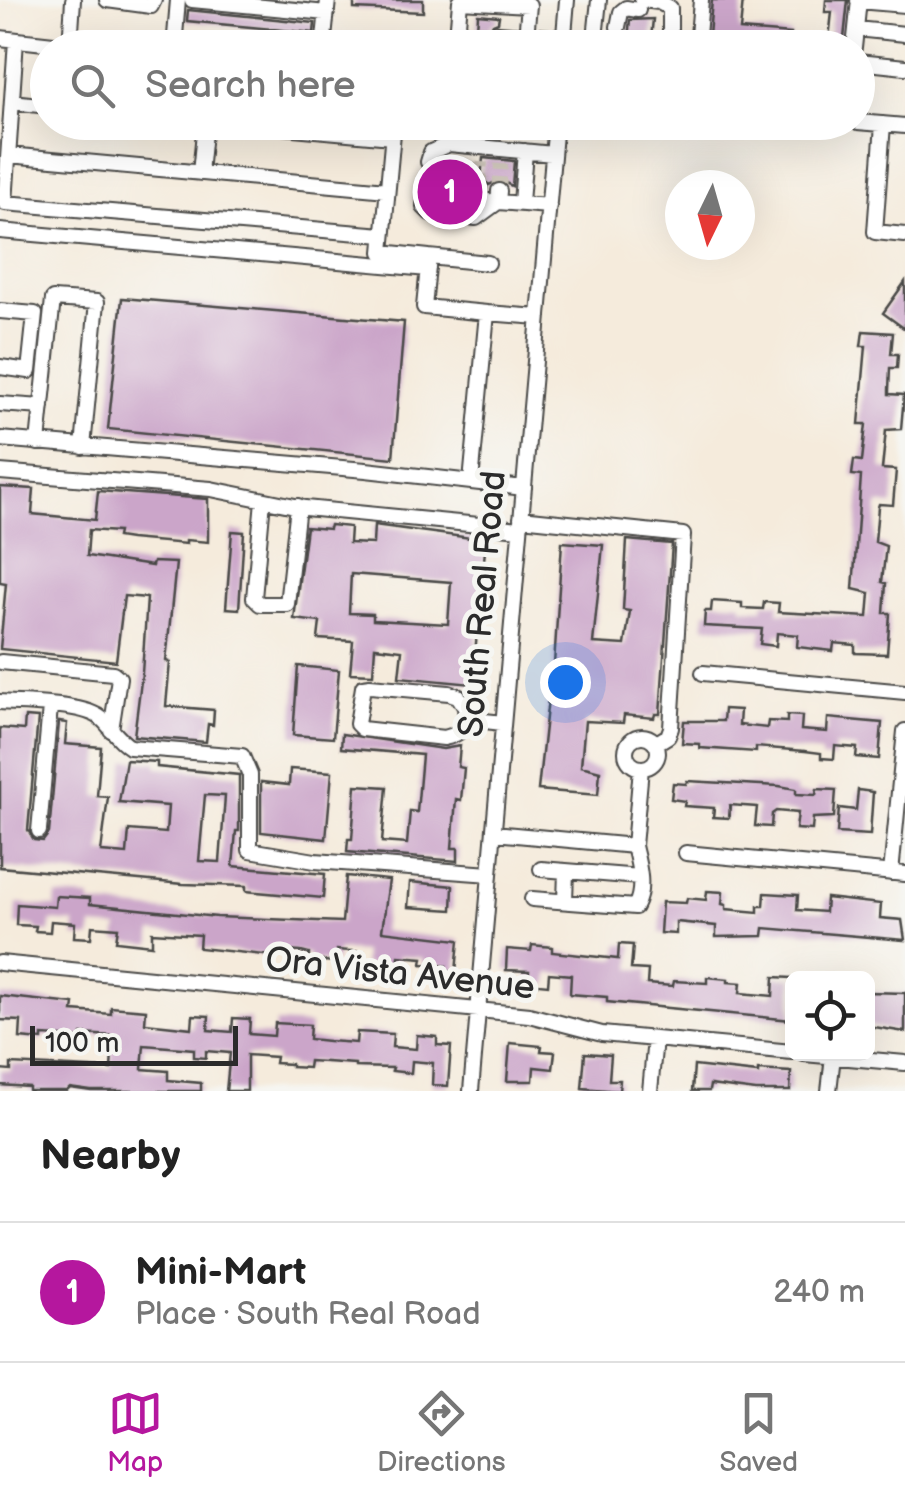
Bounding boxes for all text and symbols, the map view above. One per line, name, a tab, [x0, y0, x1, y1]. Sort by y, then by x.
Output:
search box	[30, 30, 875, 140]
icon: search	[65, 58, 120, 113]
text: Search here	[145, 63, 356, 108]
pin: 1	[418, 154, 482, 230]
north arrow	[665, 170, 755, 260]
street label: South Real Road	[450, 469, 516, 739]
your location	[540, 657, 591, 708]
street label: Ora Vista Avenue	[263, 938, 537, 1010]
map controls	[785, 971, 875, 1061]
button: locate	[785, 971, 875, 1061]
scale bar	[30, 1021, 238, 1066]
text: 100 m	[45, 1027, 119, 1060]
text: Nearby	[40, 1131, 180, 1182]
text: Mini-Mart	[135, 1250, 306, 1295]
text: 1	[66, 1273, 79, 1312]
text: 240 m	[773, 1273, 865, 1312]
text: Place · South Real Road	[135, 1295, 481, 1334]
tab: Map	[107, 1386, 163, 1479]
tab: Directions	[377, 1386, 506, 1479]
tab: Saved	[720, 1386, 798, 1479]

